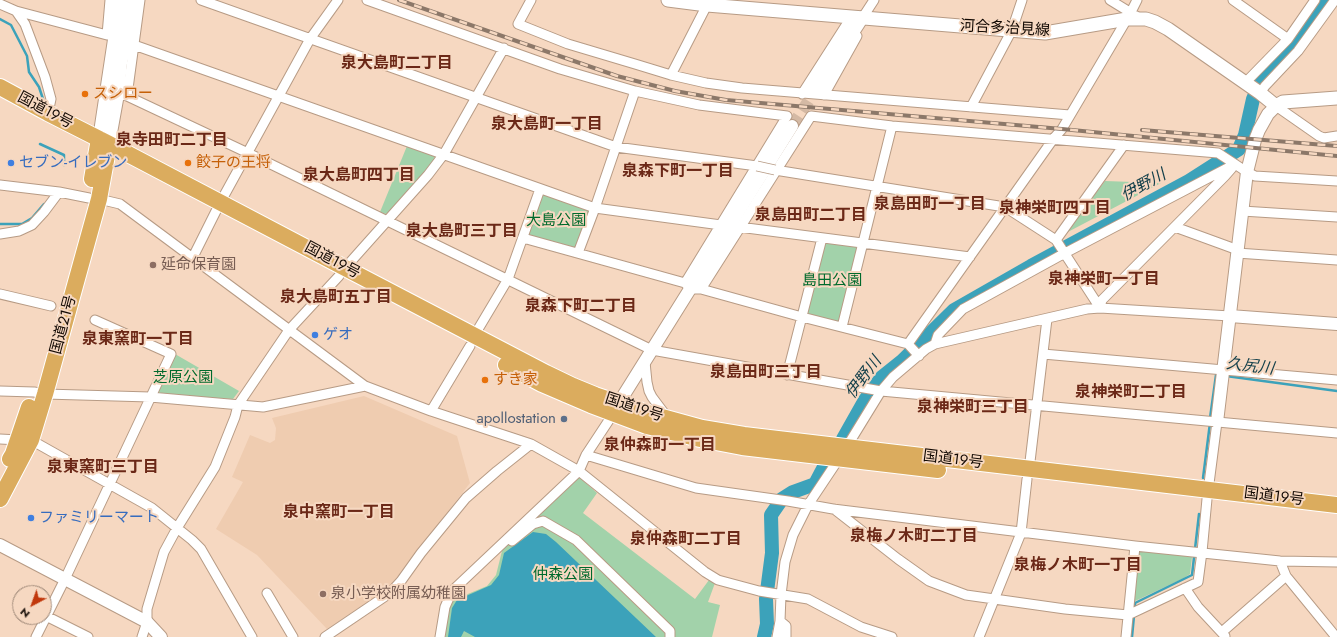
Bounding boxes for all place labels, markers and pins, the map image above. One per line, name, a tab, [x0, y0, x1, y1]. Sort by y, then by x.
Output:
place label: スシロー	[93, 85, 153, 103]
marker: スシロー	[80, 89, 90, 99]
place label: セブン-イレブン	[19, 154, 127, 172]
place label: 餃子の王将	[196, 154, 271, 172]
marker: セブン-イレブン	[6, 158, 16, 168]
marker: 餃子の王将	[183, 158, 193, 168]
place label: 延命保育園	[161, 256, 236, 274]
marker: 延命保育園	[148, 260, 158, 270]
place label: ゲオ	[323, 326, 353, 344]
marker: ゲオ	[310, 330, 320, 340]
place label: すき家	[493, 371, 538, 389]
marker: すき家	[480, 375, 490, 385]
place label: apollostation	[477, 410, 556, 428]
marker: apollostation	[559, 414, 569, 424]
place label: ファミリーマート	[39, 509, 159, 527]
marker: ファミリーマート	[26, 513, 36, 523]
place label: 泉小学校附属幼稚園	[331, 585, 466, 603]
marker: 泉小学校附属幼稚園	[318, 589, 328, 599]

